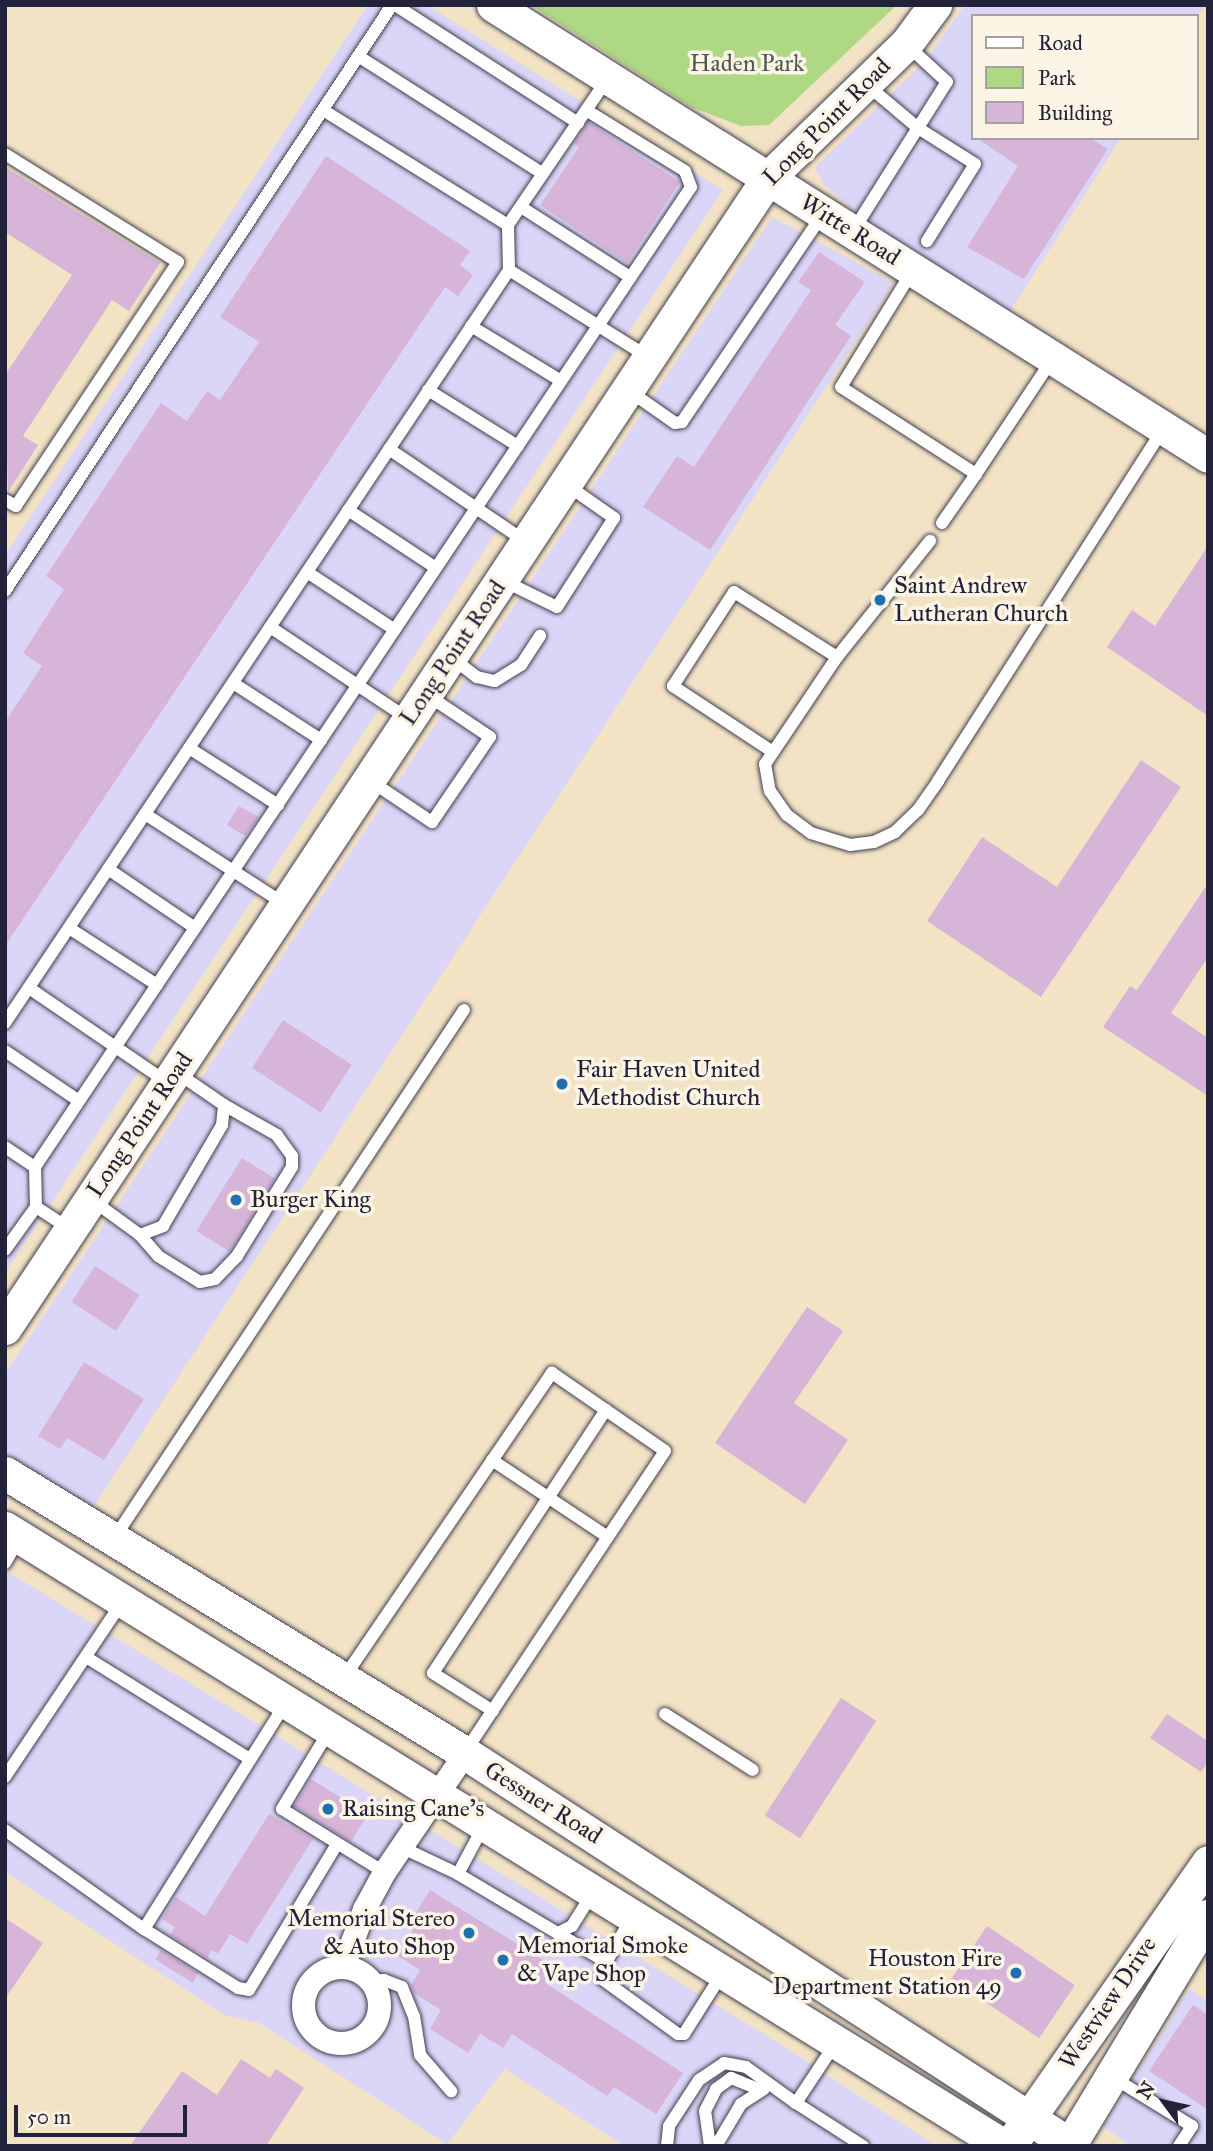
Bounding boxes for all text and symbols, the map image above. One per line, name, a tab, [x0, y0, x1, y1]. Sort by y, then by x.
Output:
legend	[972, 14, 1199, 140]
text: Road	[1038, 30, 1083, 56]
park label: Haden Park	[690, 50, 804, 78]
street label: Long Point Road	[757, 52, 897, 192]
text: Park	[1038, 65, 1076, 91]
text: Building	[1038, 100, 1112, 126]
street label: Witte Road	[795, 188, 905, 272]
place label: Saint Andrew Lutheran Church	[894, 572, 1068, 628]
street label: Long Point Road	[394, 575, 512, 731]
marker: Saint Andrew Lutheran Church	[872, 592, 888, 608]
street label: Long Point Road	[81, 1047, 199, 1203]
place label: Fair Haven United Methodist Church	[576, 1056, 760, 1112]
marker: Fair Haven United Methodist Church	[554, 1076, 570, 1092]
place label: Burger King	[250, 1186, 371, 1214]
marker: Burger King	[228, 1192, 244, 1208]
street label: Gessner Road	[479, 1755, 607, 1851]
place label: Raising Cane's	[342, 1795, 484, 1823]
marker: Raising Cane's	[320, 1801, 336, 1817]
place label: Memorial Stereo & Auto Shop	[287, 1905, 455, 1961]
marker: Memorial Stereo & Auto Shop	[461, 1925, 477, 1941]
street label: Westview Drive	[1053, 1931, 1163, 2075]
place label: Memorial Smoke & Vape Shop	[517, 1932, 688, 1988]
place label: Houston Fire Department Station 49	[773, 1945, 1002, 2001]
marker: Memorial Smoke & Vape Shop	[495, 1952, 511, 1968]
marker: Houston Fire Department Station 49	[1008, 1965, 1024, 1981]
north arrow	[1129, 2067, 1199, 2137]
text: N	[1132, 2077, 1160, 2103]
scale bar	[18, 2092, 191, 2136]
text: 50 m	[27, 2104, 71, 2130]

